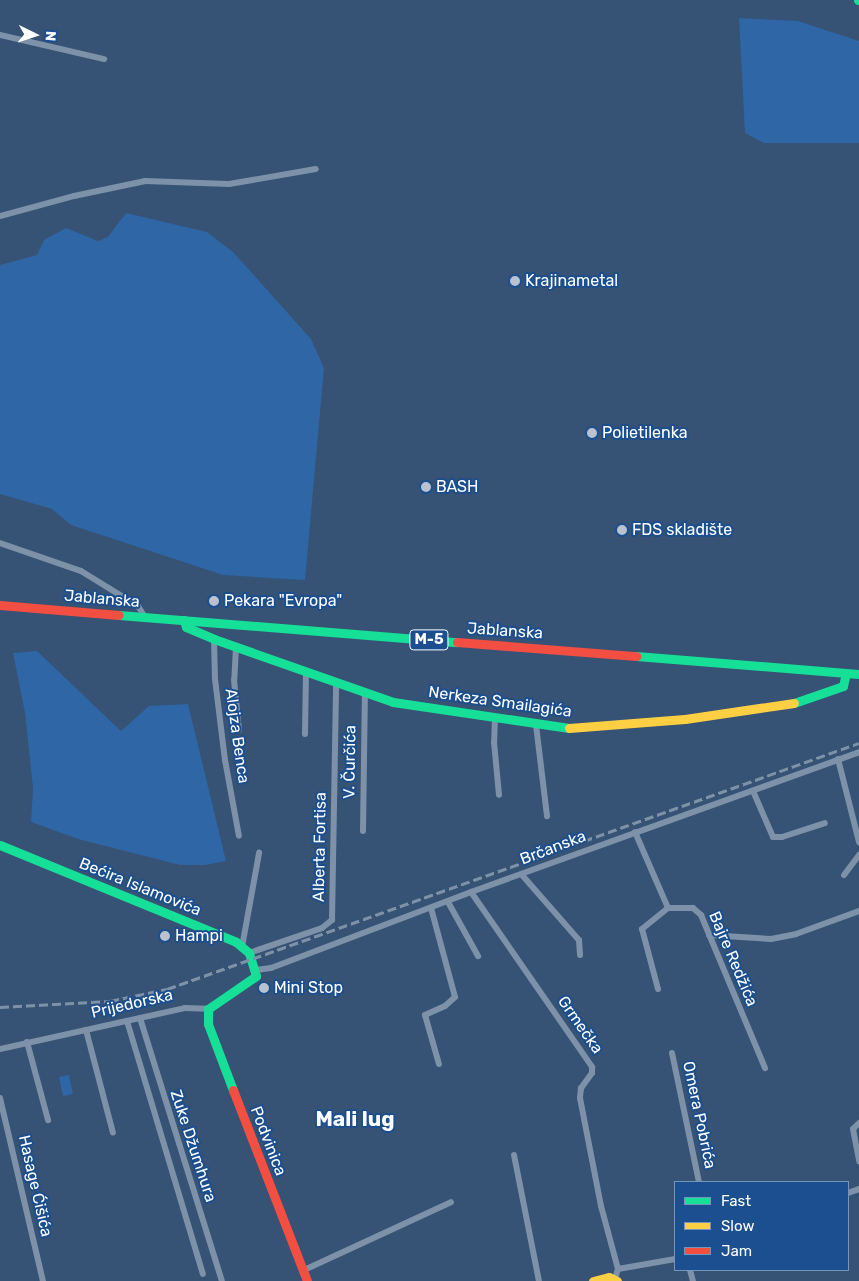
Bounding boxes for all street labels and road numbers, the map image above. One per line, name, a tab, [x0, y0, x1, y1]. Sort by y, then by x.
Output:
street label: Jablanska	[63, 586, 141, 612]
street label: Jablanska	[466, 619, 544, 643]
road number: M-5	[409, 628, 449, 652]
street label: Nerkeza Smailagića	[427, 682, 573, 722]
street label: Alojza Benca	[221, 687, 253, 785]
street label: V. Čurčića	[340, 725, 360, 799]
street label: Alberta Fortisa	[309, 792, 331, 902]
street label: Brčanska	[517, 827, 589, 869]
street label: Bećira Islamovića	[76, 854, 204, 920]
street label: Bajre Redžića	[704, 909, 762, 1009]
street label: Prijedorska	[89, 985, 175, 1023]
street label: Grmečka	[553, 992, 607, 1058]
street label: Omera Pobrića	[678, 1060, 720, 1170]
street label: Zuke Džumhura	[166, 1087, 220, 1205]
street label: Podvinica	[246, 1104, 290, 1178]
street label: Hasage Ćišića	[14, 1133, 56, 1239]

